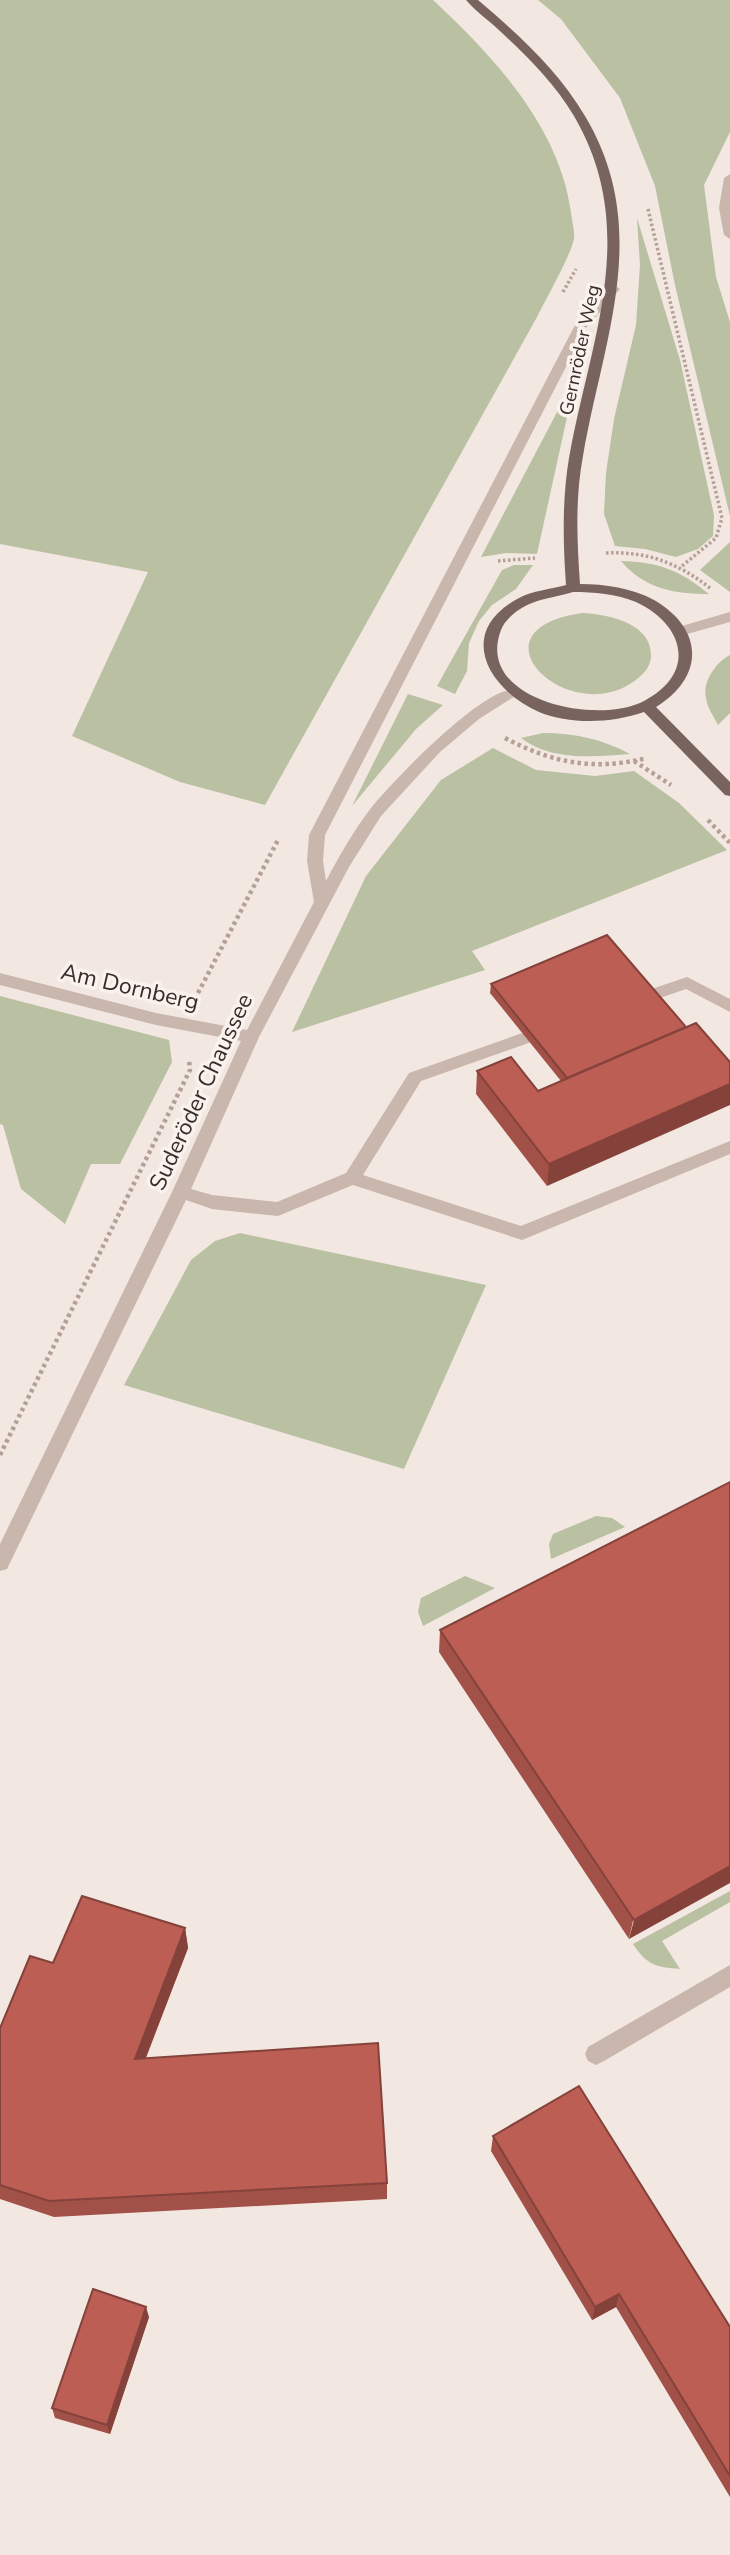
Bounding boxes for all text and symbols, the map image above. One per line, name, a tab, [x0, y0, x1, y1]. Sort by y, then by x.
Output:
street label: Gernröder Weg	[553, 282, 607, 418]
street label: Am Dornberg	[58, 956, 202, 1018]
street label: Suderöder Chaussee	[142, 989, 260, 1195]

